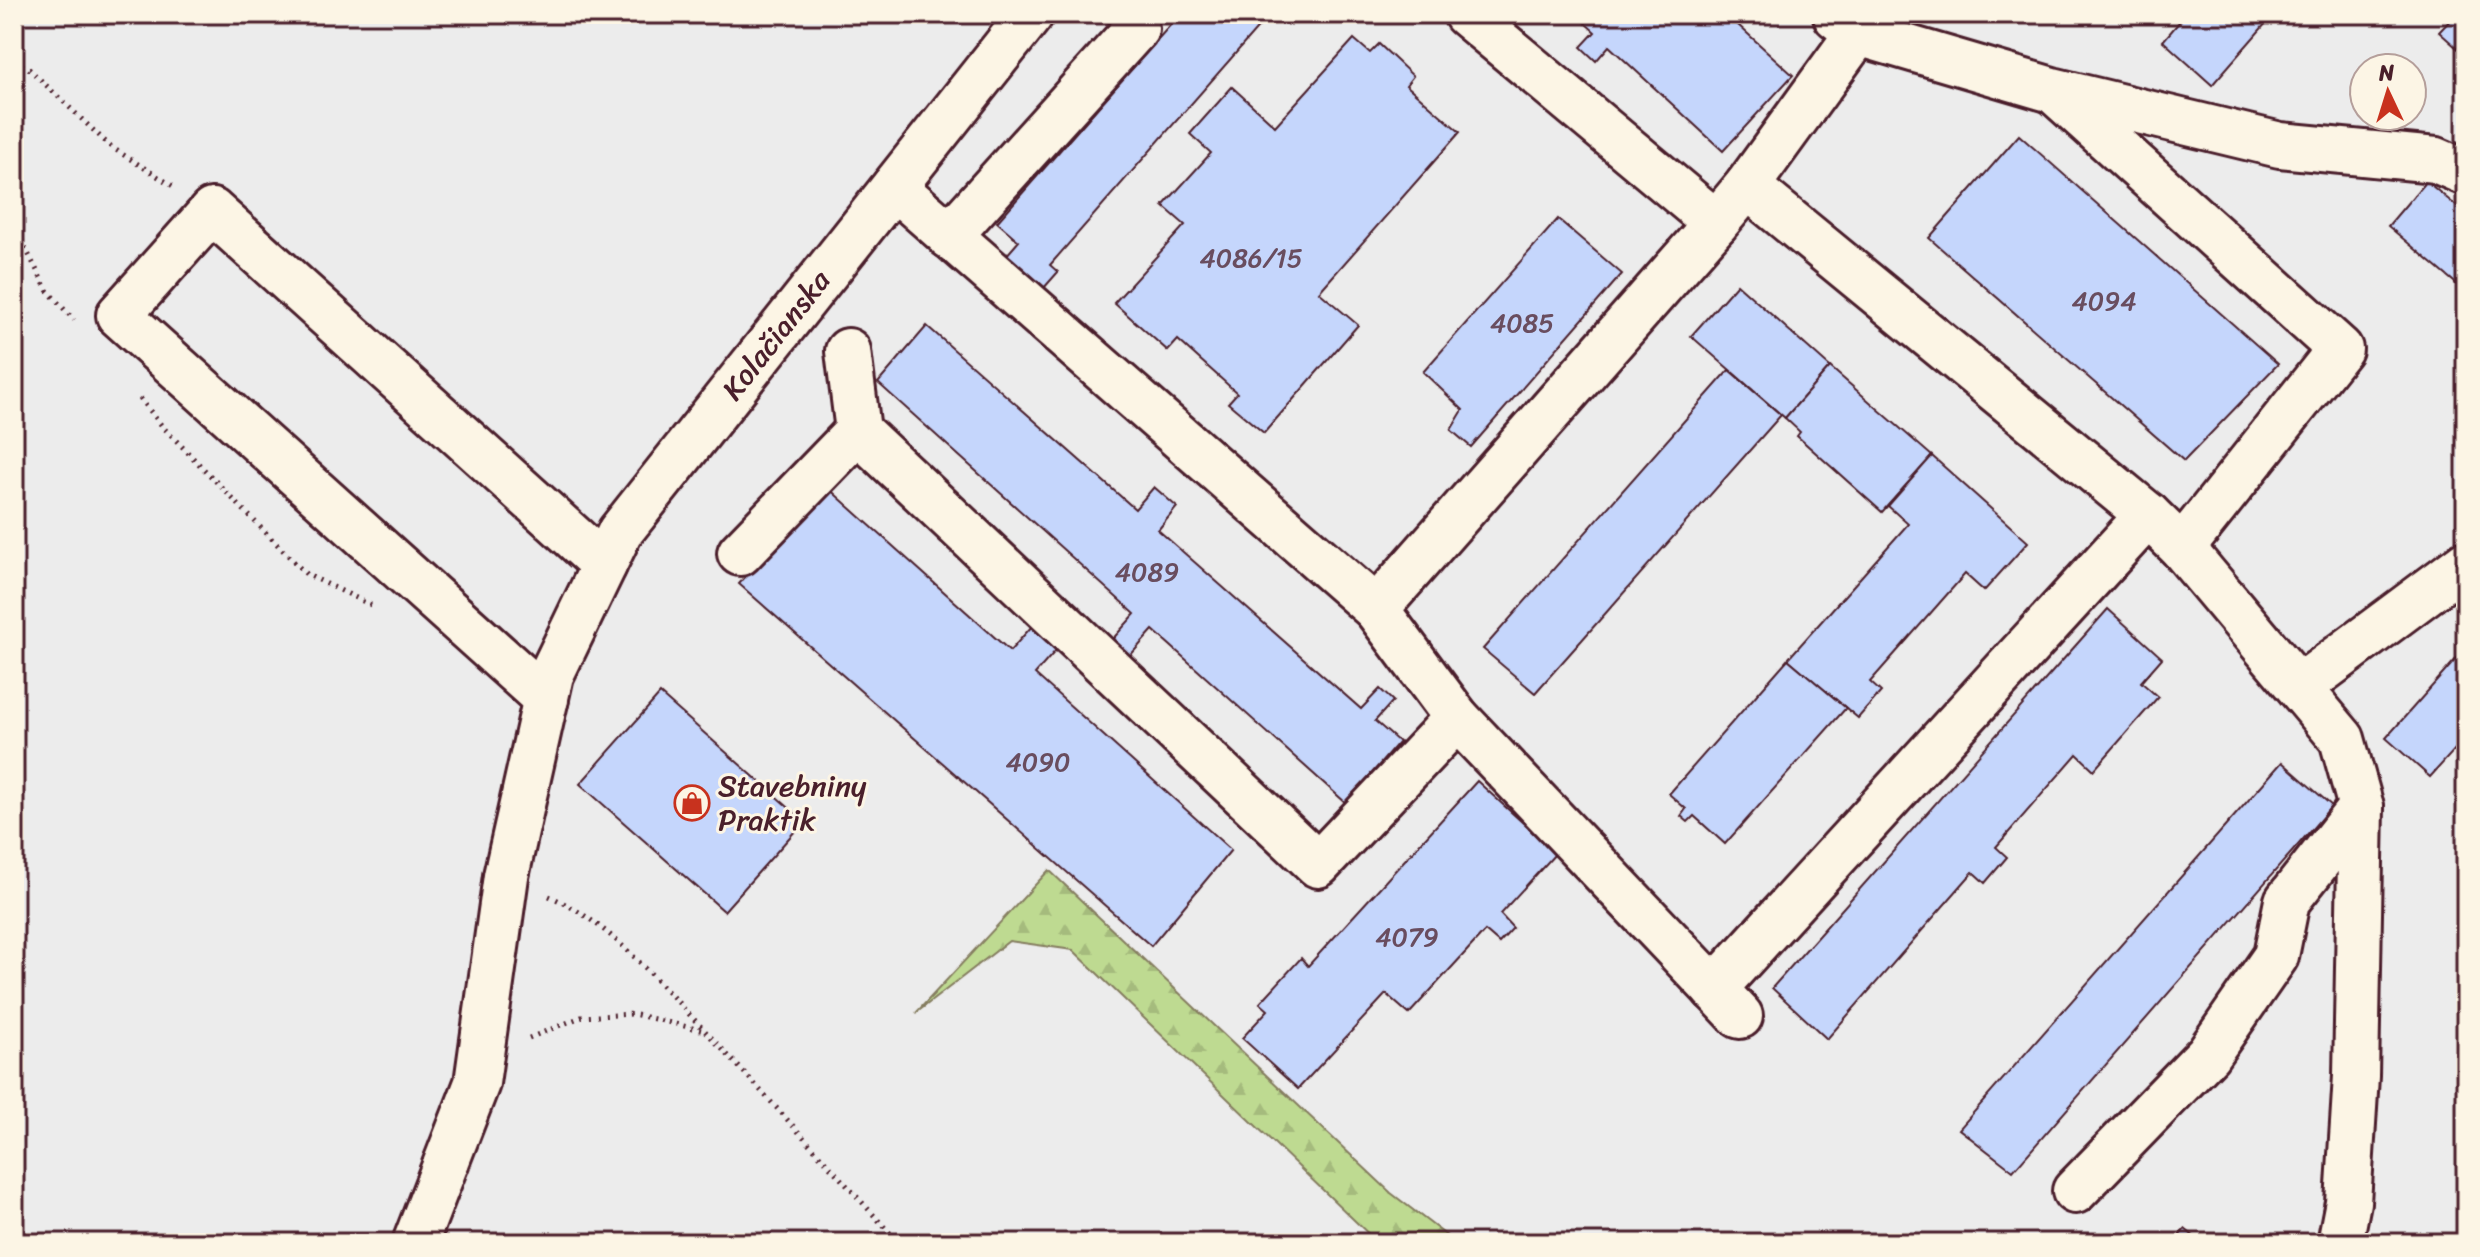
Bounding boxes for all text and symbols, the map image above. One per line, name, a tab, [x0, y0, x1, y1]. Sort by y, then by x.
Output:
north arrow	[2348, 52, 2428, 132]
text: N	[2377, 53, 2396, 93]
house number: 4086/15	[1199, 235, 1303, 281]
street label: Kolačianska	[707, 257, 846, 413]
house number: 4094	[2072, 278, 2136, 324]
house number: 4085	[1490, 300, 1554, 346]
house number: 4089	[1115, 549, 1179, 595]
house number: 4090	[1005, 739, 1071, 785]
place label: Stavebniny Praktik	[718, 759, 867, 847]
shop icon: Stavebniny Praktik	[673, 784, 711, 822]
house number: 4079	[1375, 914, 1439, 960]

